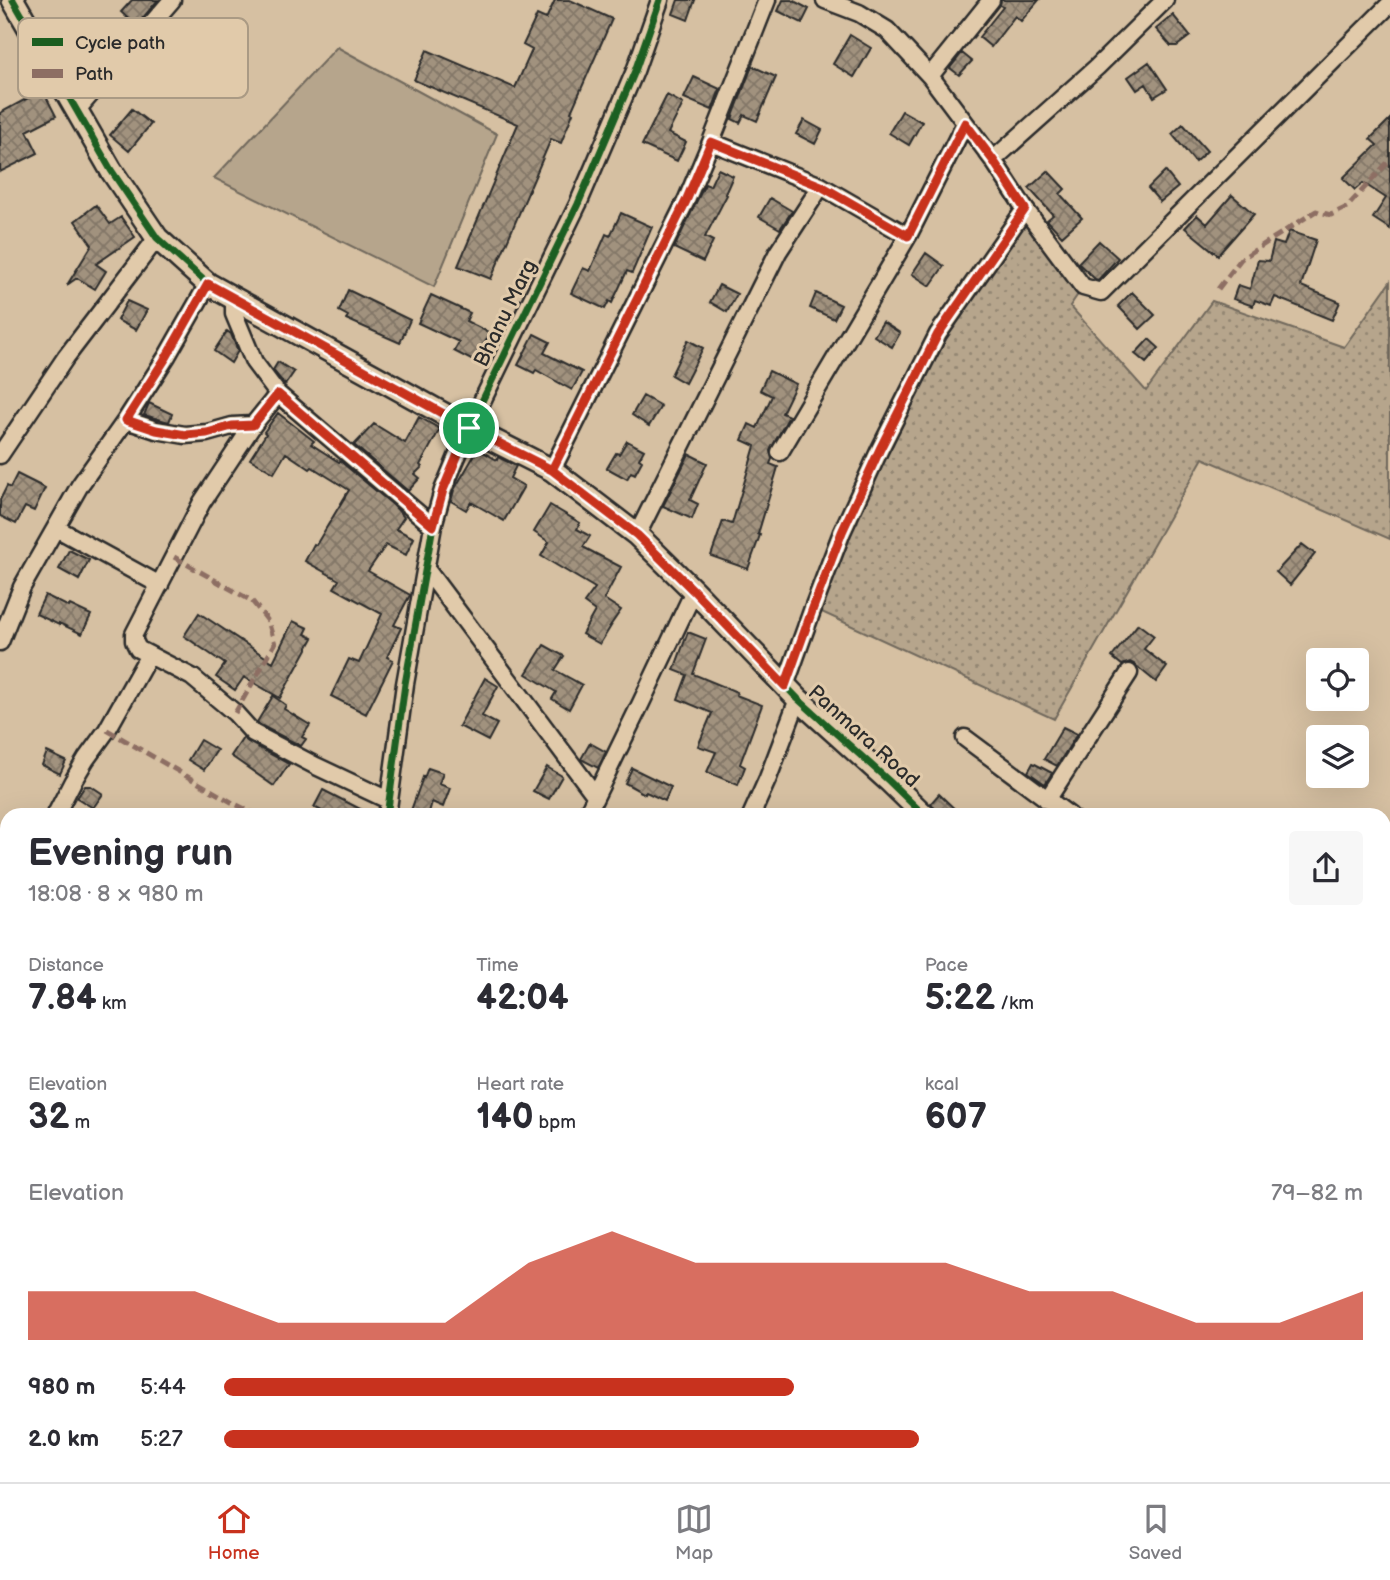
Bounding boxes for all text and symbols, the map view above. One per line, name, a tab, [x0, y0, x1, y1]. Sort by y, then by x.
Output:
legend	[18, 18, 248, 98]
text: Cycle path	[75, 32, 165, 55]
text: Path	[75, 63, 113, 86]
street label: Bhanu Marg	[469, 255, 542, 371]
pin	[439, 398, 499, 458]
icon: arrive	[450, 409, 488, 447]
map controls	[1306, 648, 1369, 788]
button: locate	[1306, 648, 1369, 711]
street label: Panmara Road	[803, 680, 924, 793]
button: layers	[1306, 725, 1369, 788]
text: Evening run	[28, 831, 233, 876]
button: share	[1289, 831, 1363, 905]
text: 18:08 · 8 × 980 m	[28, 880, 203, 908]
text: Distance	[28, 954, 104, 977]
text: Time	[476, 954, 518, 977]
text: Pace	[925, 954, 968, 977]
text: 7.84	[28, 977, 97, 1020]
text: 42:04	[476, 977, 569, 1020]
text: 5:22	[925, 977, 995, 1020]
text: km	[97, 992, 127, 1015]
text: /km	[995, 992, 1034, 1015]
text: Elevation	[28, 1073, 107, 1096]
text: Heart rate	[476, 1073, 564, 1096]
text: kcal	[925, 1073, 959, 1096]
text: 32	[28, 1096, 69, 1139]
text: 140	[476, 1096, 533, 1139]
text: 607	[925, 1096, 987, 1139]
text: m	[69, 1111, 90, 1134]
text: bpm	[533, 1111, 576, 1134]
text: Elevation	[28, 1179, 124, 1207]
text: 79–82 m	[1271, 1179, 1363, 1207]
text: 980 m	[28, 1373, 95, 1401]
text: 5:44	[140, 1373, 186, 1401]
text: 2.0 km	[28, 1425, 99, 1453]
text: 5:27	[140, 1425, 183, 1453]
tab: Home	[208, 1500, 259, 1565]
tab: Map	[675, 1500, 713, 1565]
tab: Saved	[1129, 1500, 1182, 1565]

